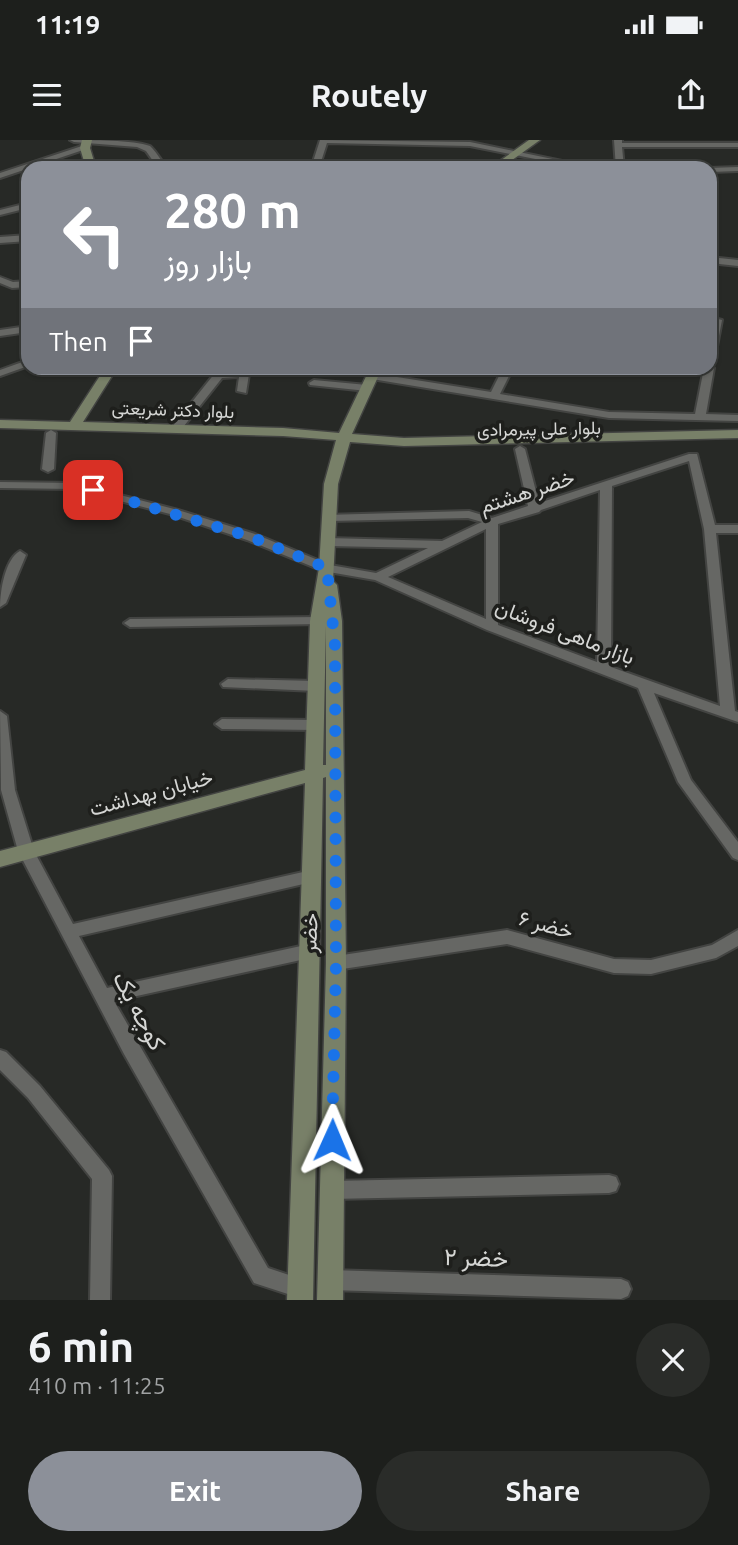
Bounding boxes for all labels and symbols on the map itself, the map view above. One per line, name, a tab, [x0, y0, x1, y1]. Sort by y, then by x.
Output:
street label: بلوار دکتر شریعتی	[111, 397, 235, 423]
street label: بلوار علی پیرمرادی	[477, 417, 601, 442]
pin	[63, 460, 123, 520]
street label: خضر هشتم	[476, 464, 578, 520]
street label: بازار ماهی فروشان	[492, 594, 638, 670]
street label: خیابان بهداشت	[86, 764, 216, 822]
street label: خضر ۶	[516, 905, 576, 945]
street label: خضر	[296, 912, 324, 955]
street label: کوچه یک	[105, 967, 171, 1056]
position arrow	[295, 1103, 369, 1177]
street label: خضر ۲	[443, 1243, 508, 1274]

